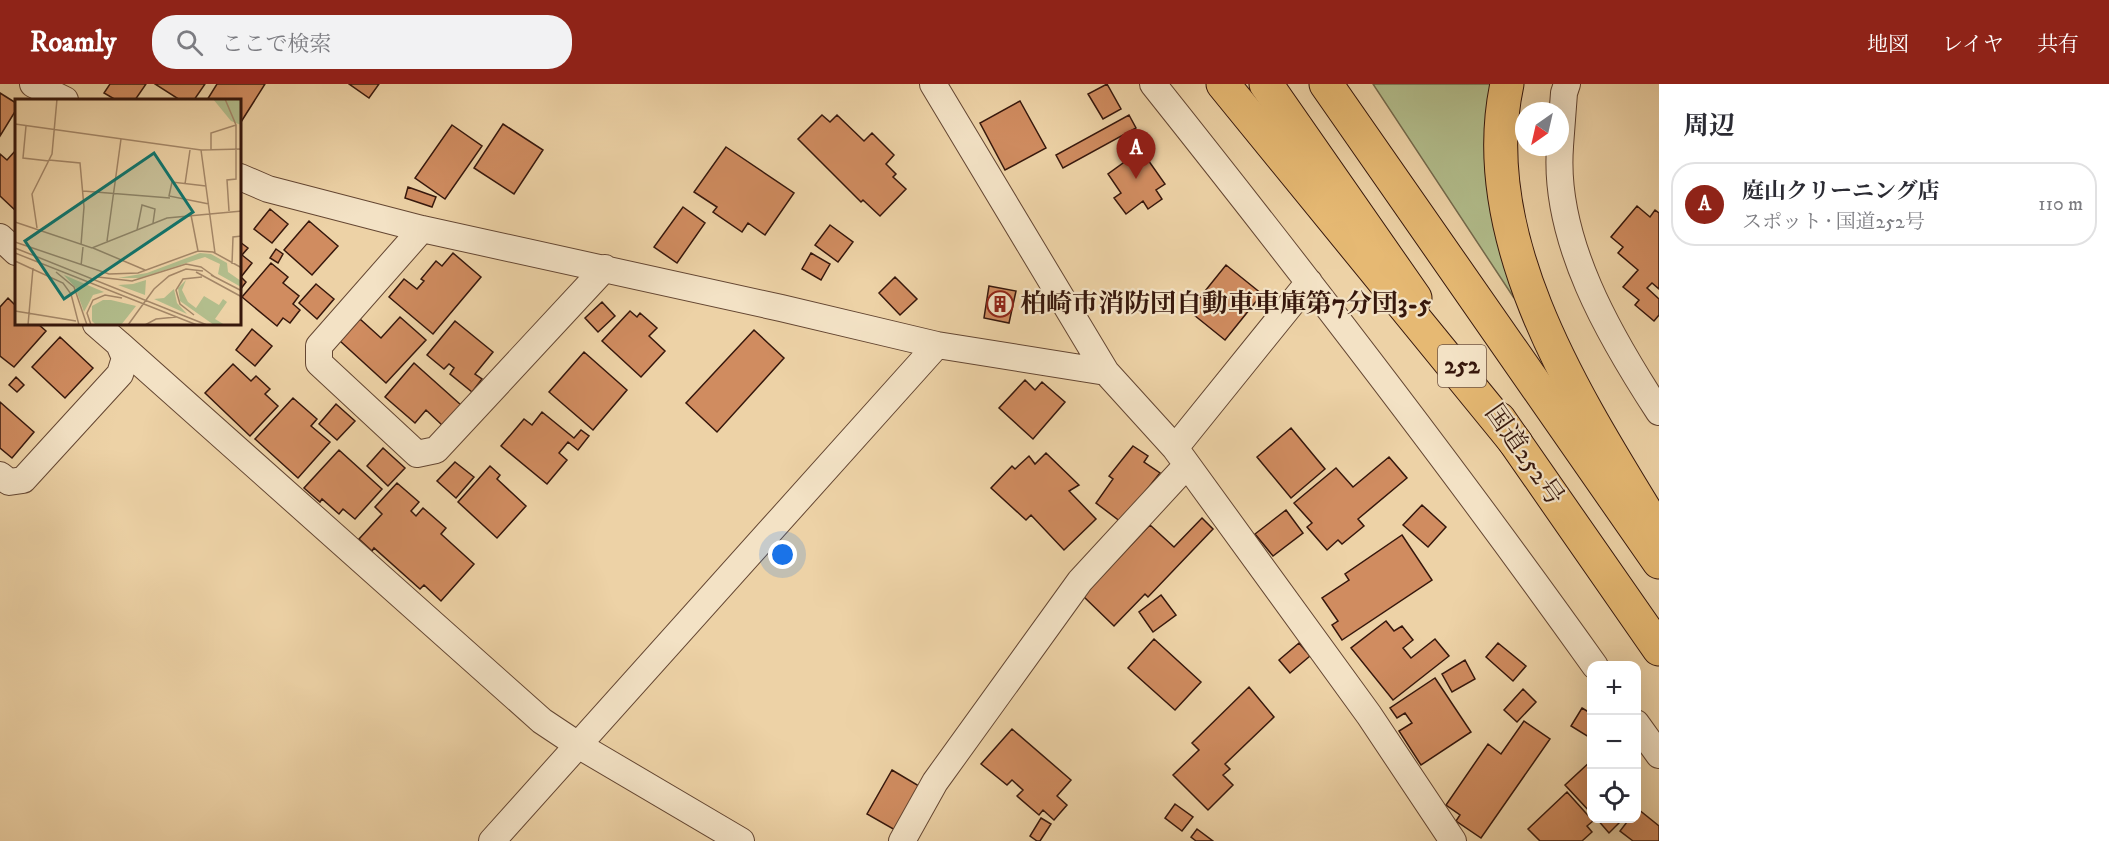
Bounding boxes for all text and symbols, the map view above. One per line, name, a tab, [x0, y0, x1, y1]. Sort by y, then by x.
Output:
search box	[152, 15, 572, 69]
text: Roamly	[30, 25, 116, 60]
icon: search	[173, 26, 206, 59]
text: ここで検索	[221, 31, 331, 58]
text: 地図	[1867, 32, 1909, 58]
text: レイヤ	[1942, 32, 2004, 58]
text: 共有	[2037, 32, 2079, 58]
inset map	[15, 99, 242, 326]
north arrow	[1515, 102, 1569, 156]
text: 周辺	[1683, 110, 1735, 143]
pin: A	[1116, 130, 1156, 179]
text: 庭山クリーニング店	[1742, 178, 1940, 205]
text: A	[1698, 192, 1711, 217]
text: 110 m	[2038, 192, 2083, 217]
text: スポット · 国道252号	[1742, 210, 1925, 235]
place label: 柏崎市消防団自動車車庫第7分団3-5	[1020, 288, 1431, 321]
building icon: 柏崎市消防団自動車車庫第7分団3-5	[985, 289, 1015, 319]
road number: 252	[1438, 345, 1486, 387]
street label: 国道252号	[1477, 398, 1571, 512]
your location	[768, 540, 797, 569]
map controls	[1587, 661, 1641, 823]
button: +	[1587, 661, 1641, 715]
button: −	[1587, 715, 1641, 769]
button: locate	[1587, 769, 1641, 823]

